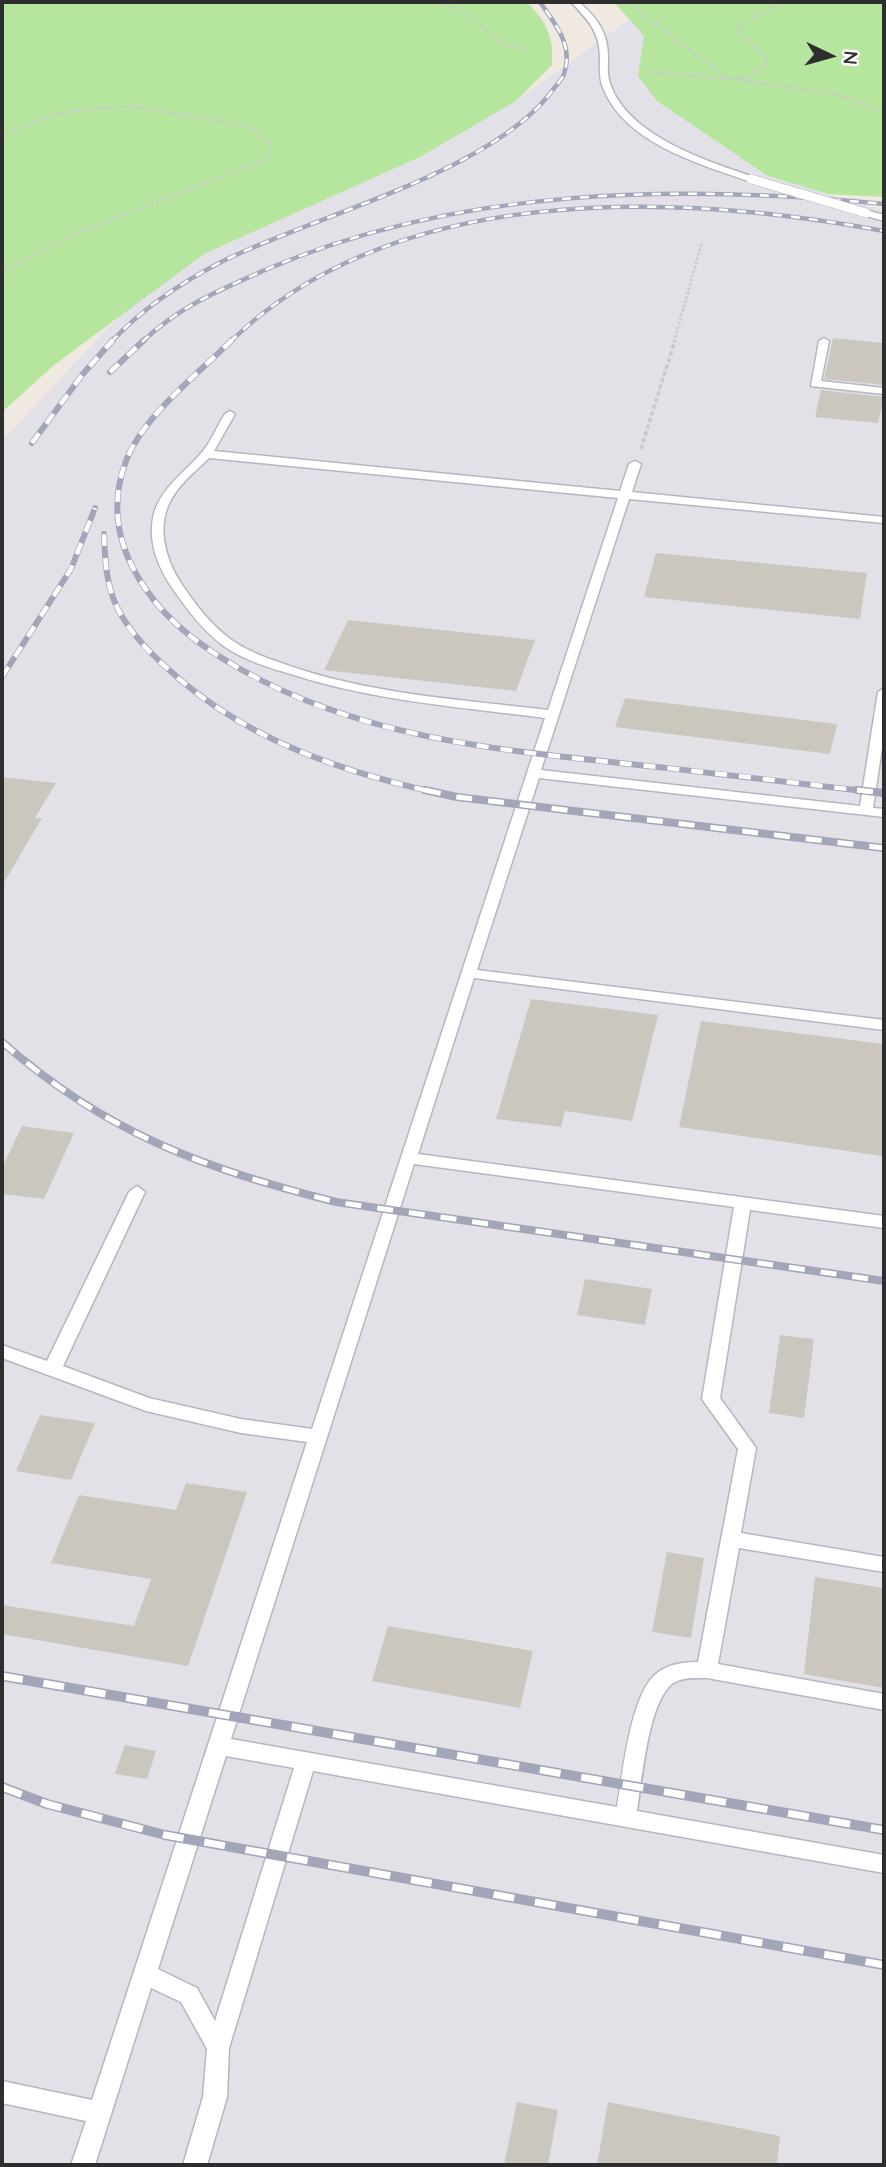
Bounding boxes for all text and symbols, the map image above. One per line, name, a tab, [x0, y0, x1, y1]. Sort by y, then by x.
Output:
north arrow	[795, 21, 865, 91]
text: N	[838, 50, 863, 66]

